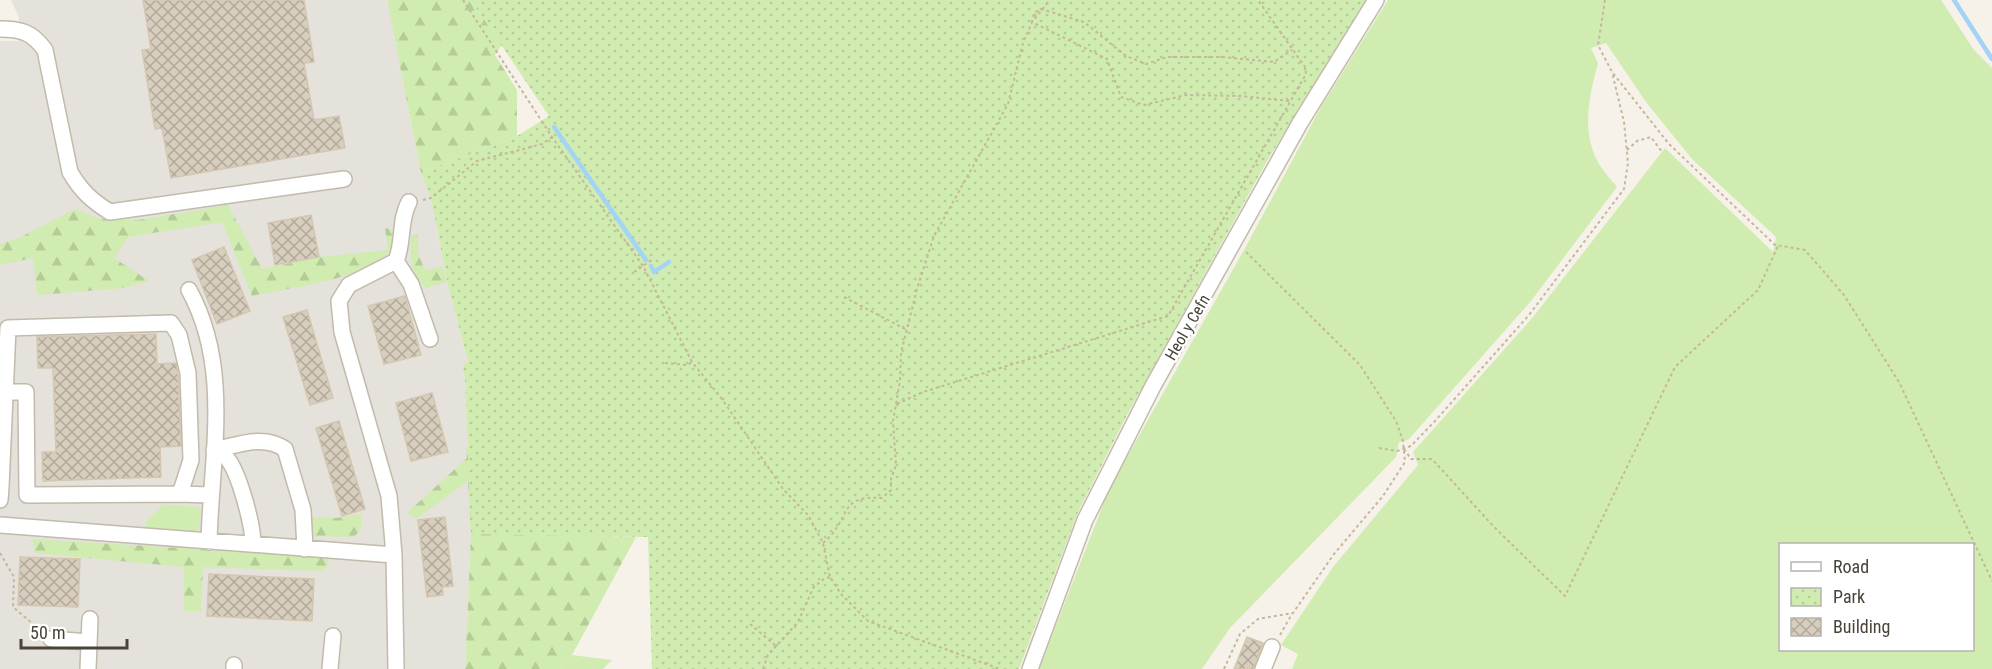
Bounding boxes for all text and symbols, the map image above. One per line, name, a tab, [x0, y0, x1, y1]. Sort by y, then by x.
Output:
street label: Heol y Cefn	[1161, 291, 1214, 363]
legend	[1779, 543, 1974, 651]
text: Road	[1833, 556, 1869, 577]
text: Park	[1833, 586, 1865, 607]
scale bar	[21, 612, 128, 650]
text: Building	[1833, 616, 1890, 637]
text: 50 m	[30, 622, 65, 643]

